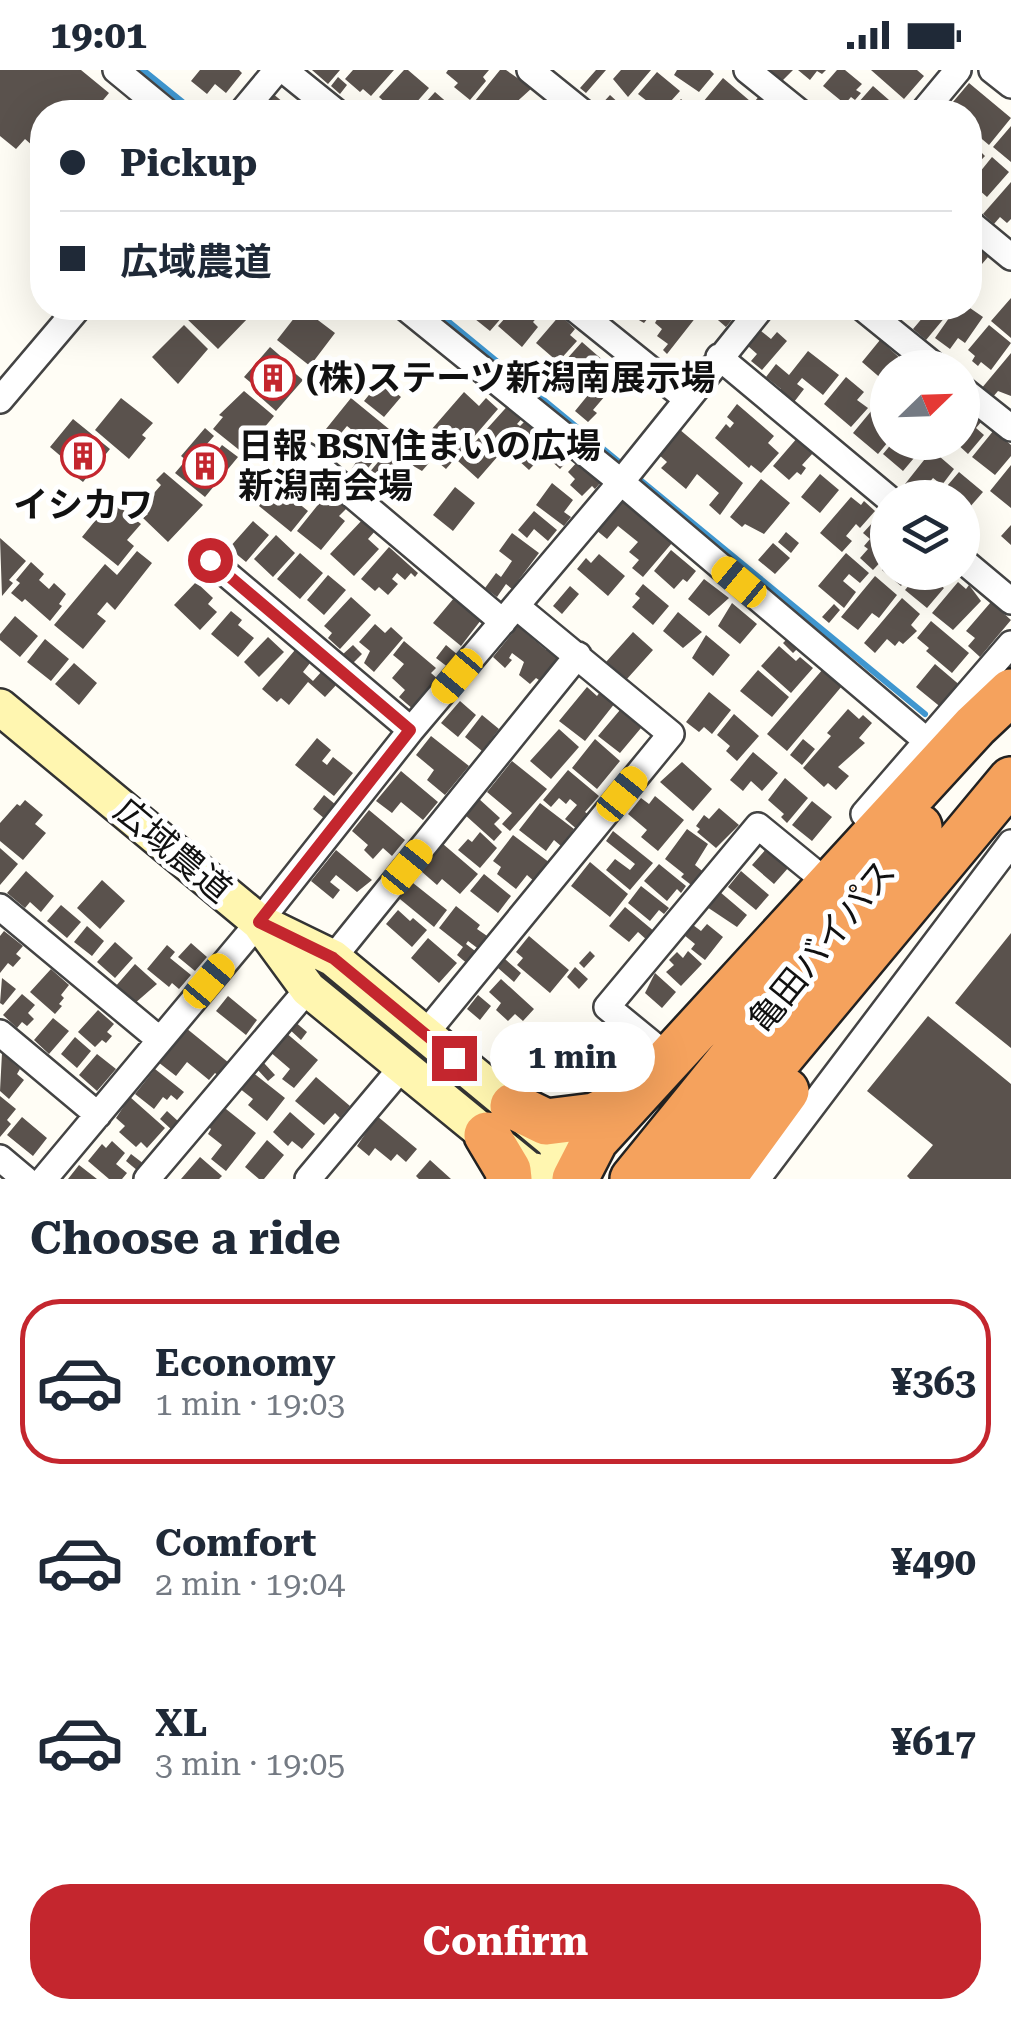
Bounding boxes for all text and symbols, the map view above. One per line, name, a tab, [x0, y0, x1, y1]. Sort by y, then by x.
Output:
text: 19:01	[50, 13, 147, 57]
text: Pickup	[120, 141, 257, 185]
text: 広域農道	[120, 240, 272, 284]
north arrow	[870, 350, 980, 460]
map controls	[870, 350, 980, 590]
building icon: (株)ステーツ新潟南展示場	[250, 355, 296, 401]
place label: (株)ステーツ新潟南展示場	[306, 358, 715, 399]
place label: 日報 BSN住まいの広場 新潟南会場	[238, 426, 601, 507]
building icon: イシカワ	[60, 433, 106, 479]
building icon: 日報 BSN住まいの広場 新潟南会場	[182, 443, 228, 489]
button: layers	[870, 480, 980, 590]
place label: イシカワ	[13, 485, 153, 526]
route start	[188, 538, 233, 583]
car	[706, 551, 772, 613]
car	[426, 643, 488, 709]
car	[591, 761, 653, 827]
street label: 広域農道	[106, 790, 239, 911]
car	[376, 834, 438, 900]
street label: 亀田バイパス	[741, 852, 904, 1041]
car	[178, 948, 240, 1014]
callout: 1 min	[489, 1023, 654, 1093]
route end	[432, 1036, 477, 1081]
text: 1 min	[528, 1038, 617, 1076]
text: Choose a ride	[30, 1212, 341, 1265]
icon: car	[35, 1337, 125, 1427]
text: Economy	[155, 1341, 335, 1385]
text: ¥363	[891, 1360, 976, 1404]
text: 1 min · 19:03	[155, 1385, 345, 1423]
icon: car	[35, 1517, 125, 1607]
text: Comfort	[155, 1521, 316, 1565]
text: ¥490	[891, 1540, 976, 1584]
text: 2 min · 19:04	[155, 1565, 345, 1603]
icon: car	[35, 1697, 125, 1787]
text: XL	[155, 1701, 207, 1745]
text: ¥617	[891, 1720, 976, 1764]
text: 3 min · 19:05	[155, 1745, 345, 1783]
button: Confirm	[30, 1884, 981, 1999]

